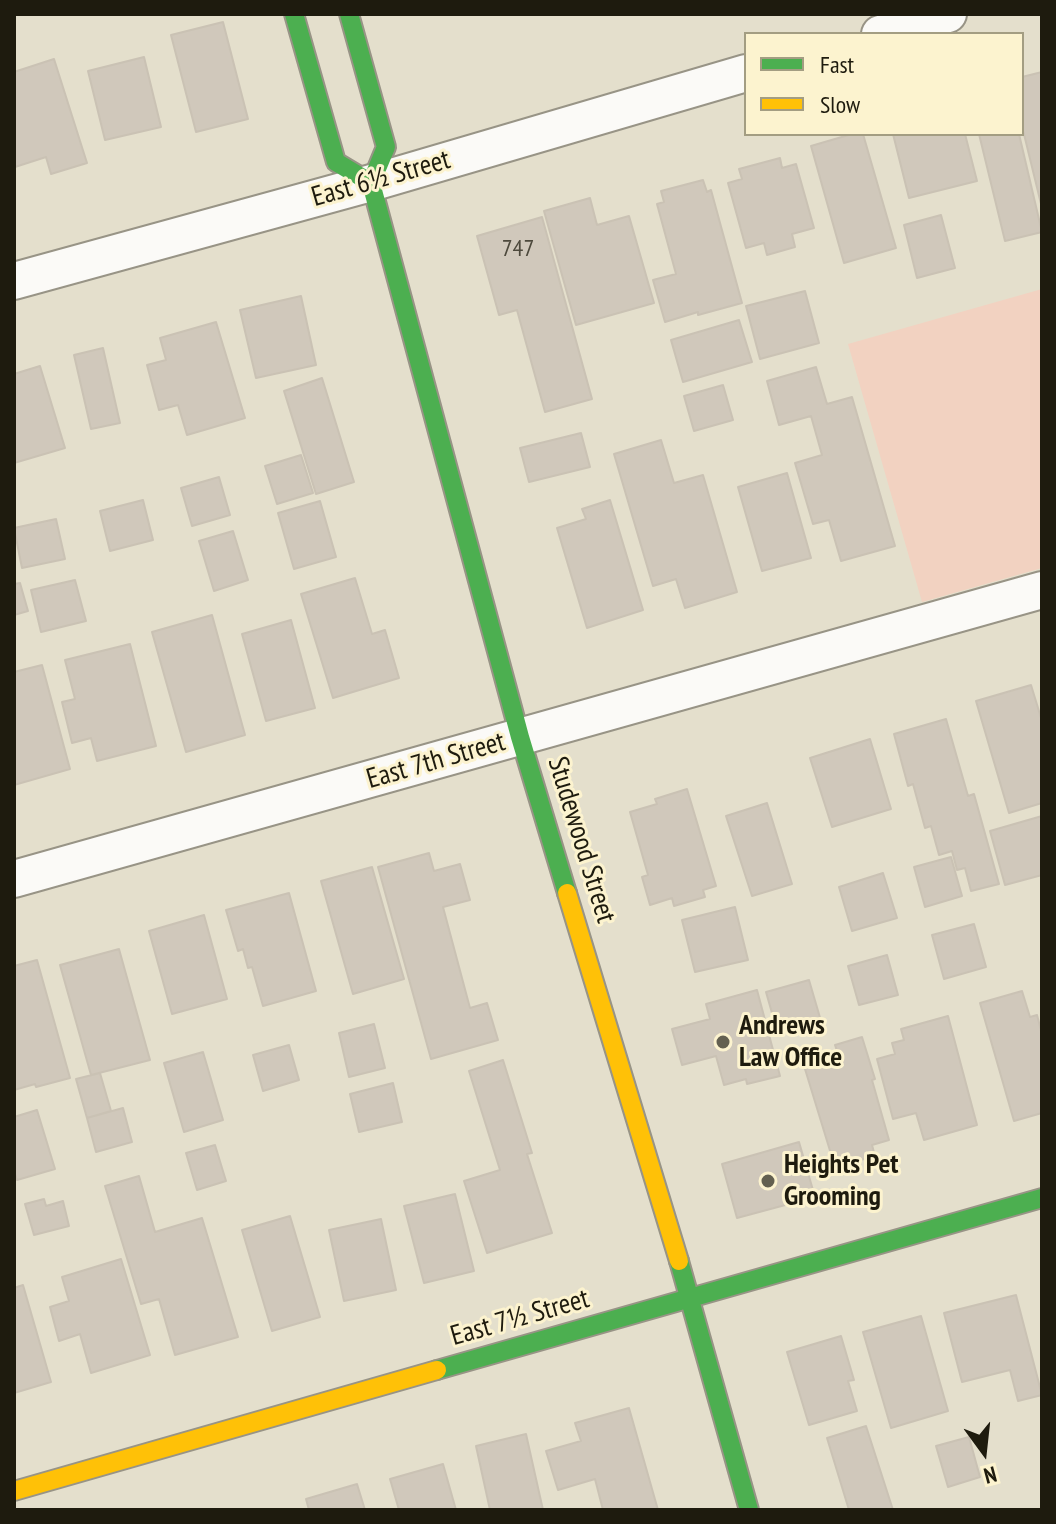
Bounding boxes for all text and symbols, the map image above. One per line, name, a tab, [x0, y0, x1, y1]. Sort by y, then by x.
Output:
legend	[744, 32, 1024, 136]
text: Fast	[820, 49, 854, 80]
text: Slow	[820, 89, 860, 120]
street label: East 6½ Street	[308, 143, 454, 215]
house number: 747	[502, 235, 534, 263]
street label: East 7th Street	[363, 725, 509, 797]
street label: Studewood Street	[540, 753, 622, 927]
place label: Andrews Law Office	[739, 1009, 842, 1075]
marker: Andrews Law Office	[714, 1033, 732, 1051]
place label: Heights Pet Grooming	[784, 1148, 899, 1214]
marker: Heights Pet Grooming	[759, 1172, 777, 1190]
street label: East 7½ Street	[447, 1282, 593, 1354]
north arrow	[944, 1412, 1024, 1492]
text: N	[981, 1460, 1000, 1490]

